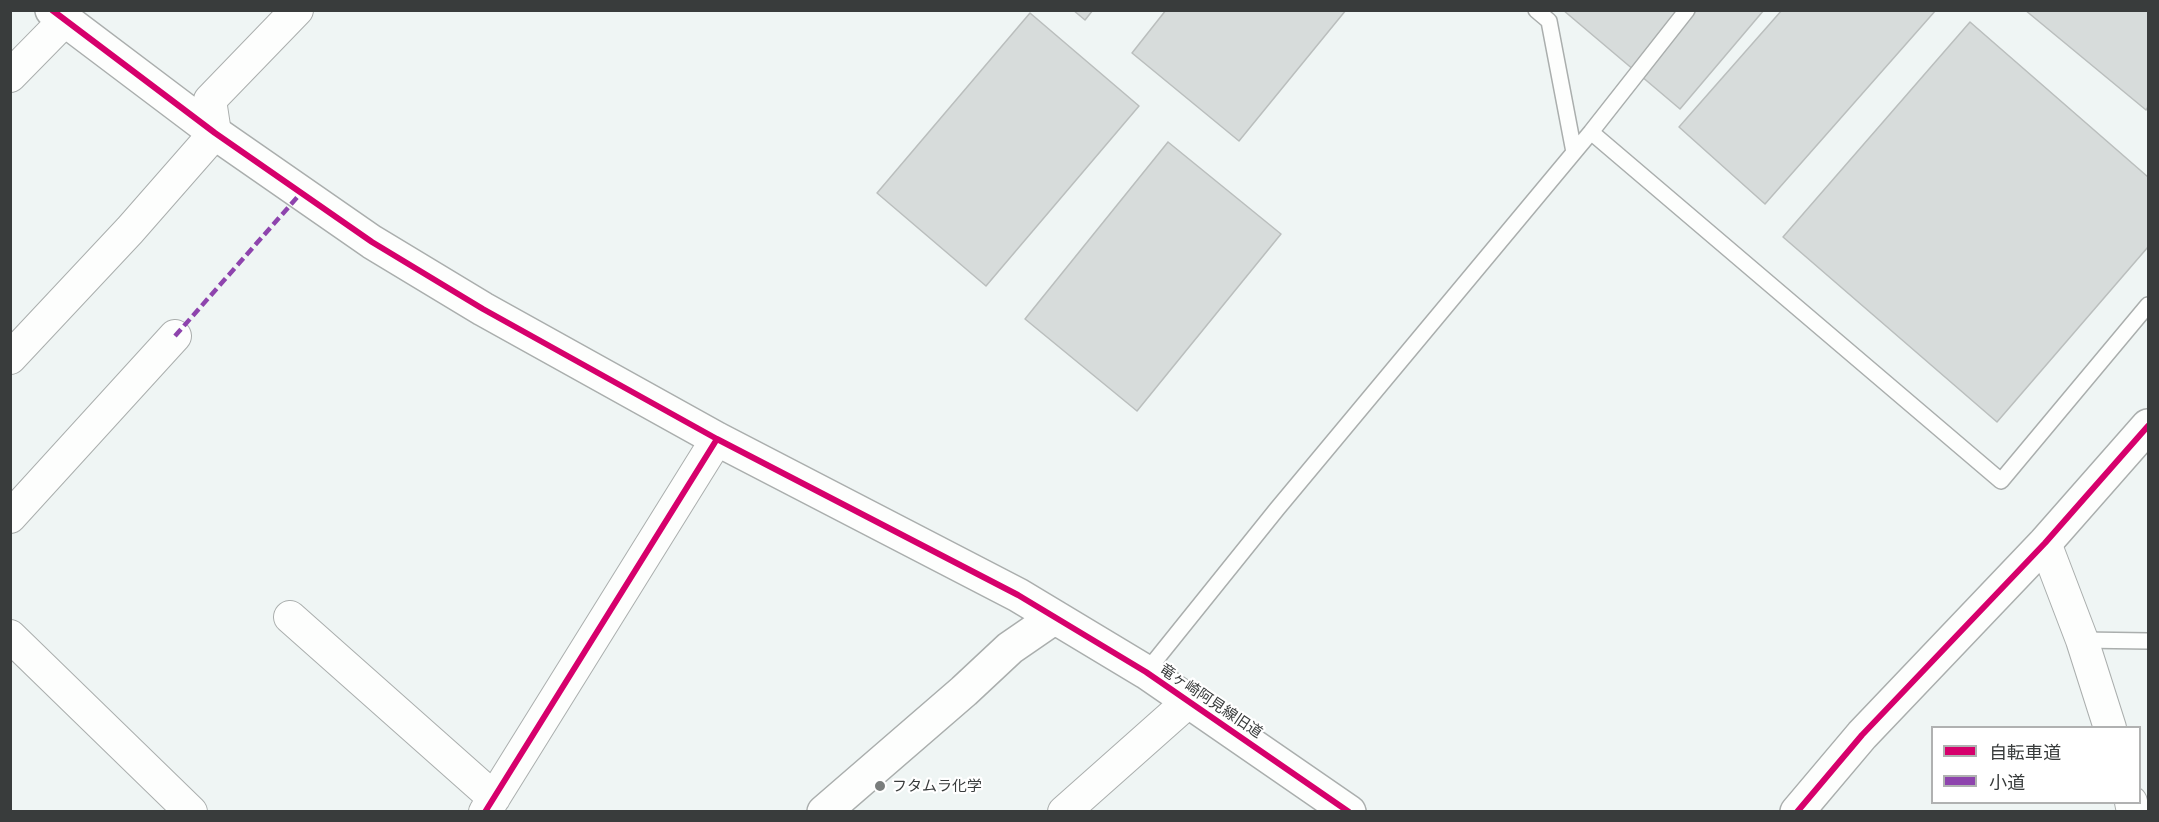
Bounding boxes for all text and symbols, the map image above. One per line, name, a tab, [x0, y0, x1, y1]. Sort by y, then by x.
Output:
street label: 竜ヶ崎阿見線旧道	[1156, 660, 1266, 742]
legend	[1931, 726, 2141, 804]
text: 自転車道	[1989, 741, 2061, 763]
text: 小道	[1989, 771, 2025, 793]
place label: フタムラ化学	[892, 777, 982, 795]
marker: フタムラ化学	[873, 779, 887, 793]

